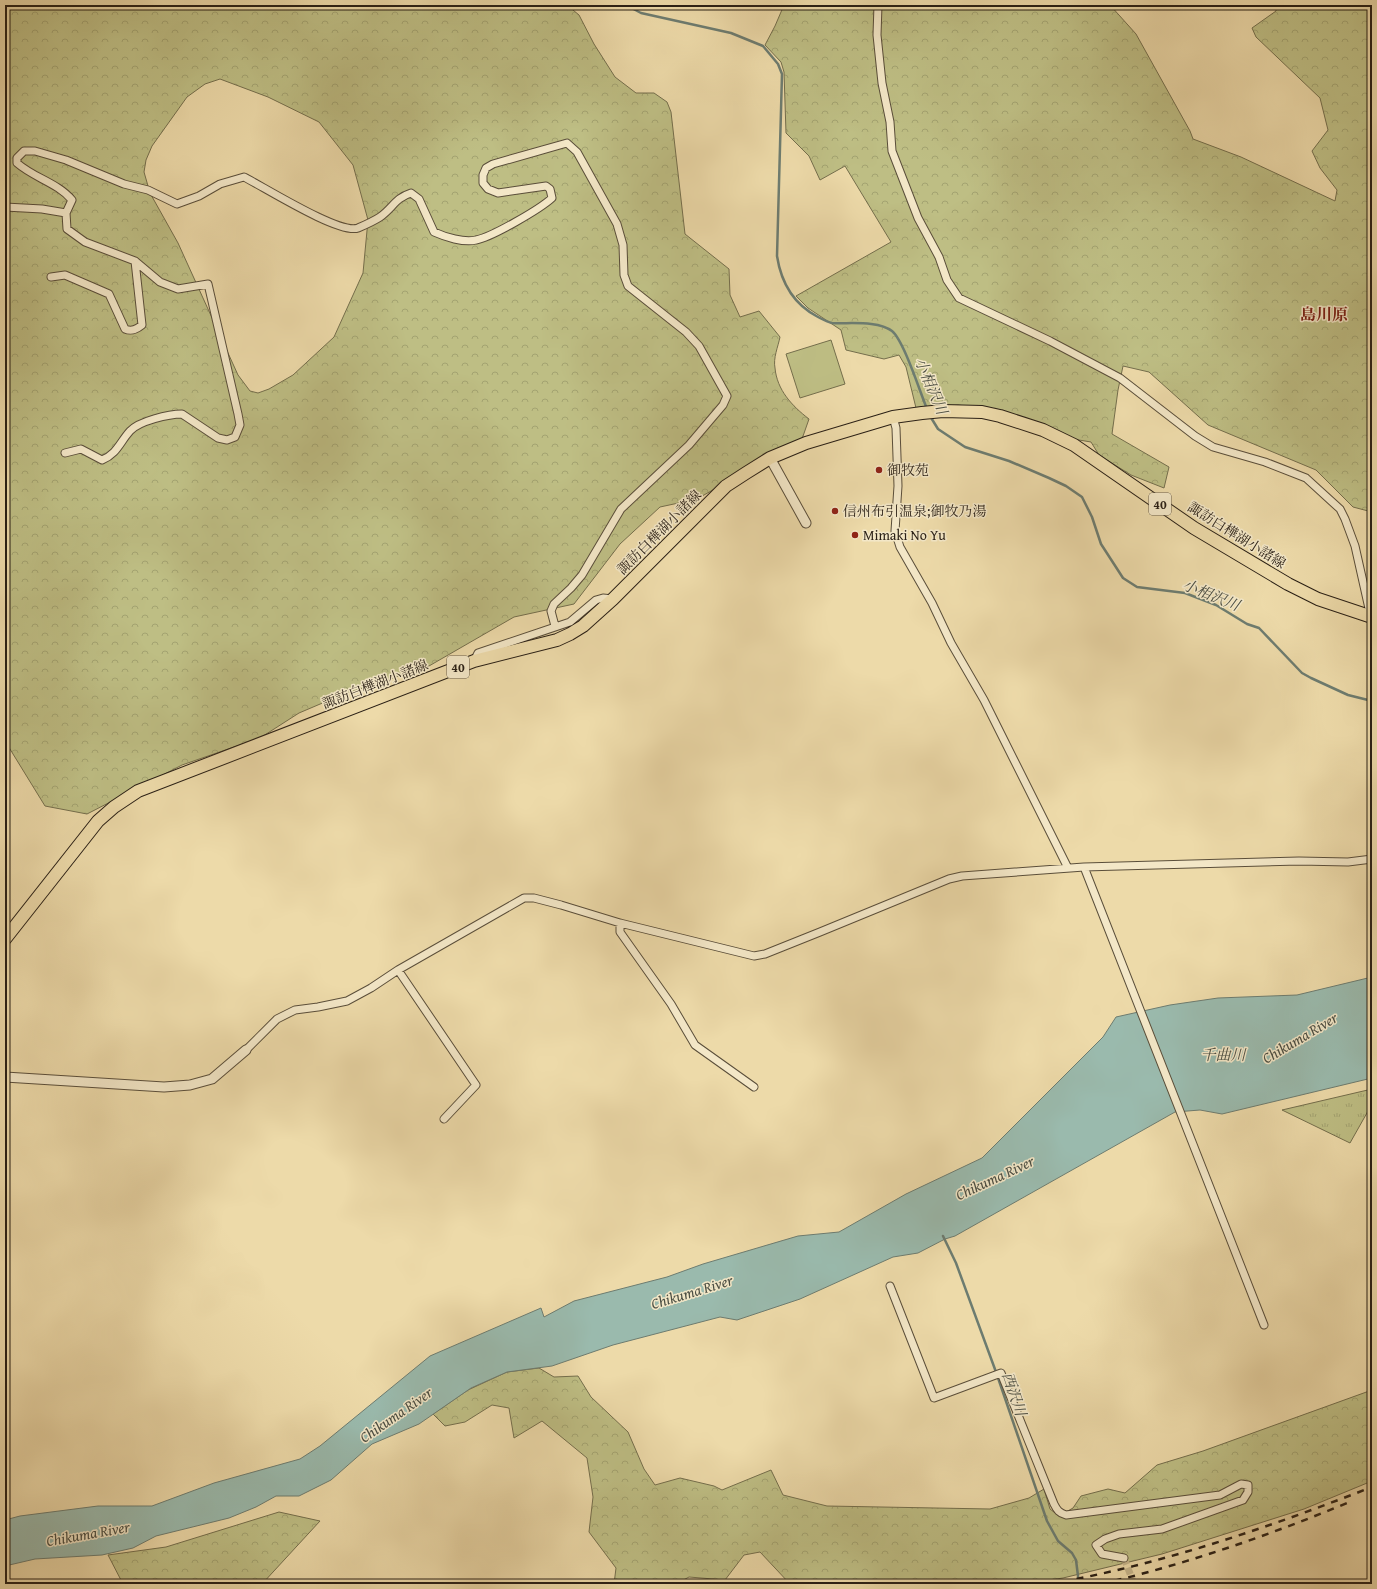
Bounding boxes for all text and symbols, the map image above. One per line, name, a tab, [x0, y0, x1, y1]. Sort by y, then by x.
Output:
district label: 島川原	[1300, 302, 1348, 326]
water label: 小相沢川	[910, 354, 954, 419]
place label: 御牧苑	[887, 460, 929, 480]
marker: 御牧苑	[874, 465, 884, 475]
street label: 諏訪白樺湖小諸線	[612, 485, 706, 579]
road number: 40	[1149, 493, 1171, 515]
street label: 諏訪白樺湖小諸線	[1184, 497, 1290, 573]
place label: 信州布引温泉;御牧乃湯	[843, 501, 986, 521]
marker: 信州布引温泉;御牧乃湯	[830, 506, 840, 516]
place label: Mimaki No Yu	[863, 525, 946, 545]
marker: Mimaki No Yu	[850, 530, 860, 540]
water label: 小相沢川	[1179, 574, 1245, 616]
street label: 諏訪白樺湖小諸線	[319, 655, 431, 713]
road number: 40	[447, 656, 469, 678]
water label: Chikuma River	[1258, 1007, 1342, 1068]
water label: 千曲川	[1200, 1044, 1247, 1065]
water label: Chikuma River	[952, 1150, 1038, 1205]
water label: Chikuma River	[648, 1269, 736, 1314]
water label: 西沢川	[997, 1369, 1032, 1420]
water label: Chikuma River	[355, 1382, 437, 1447]
water label: Chikuma River	[44, 1516, 132, 1551]

